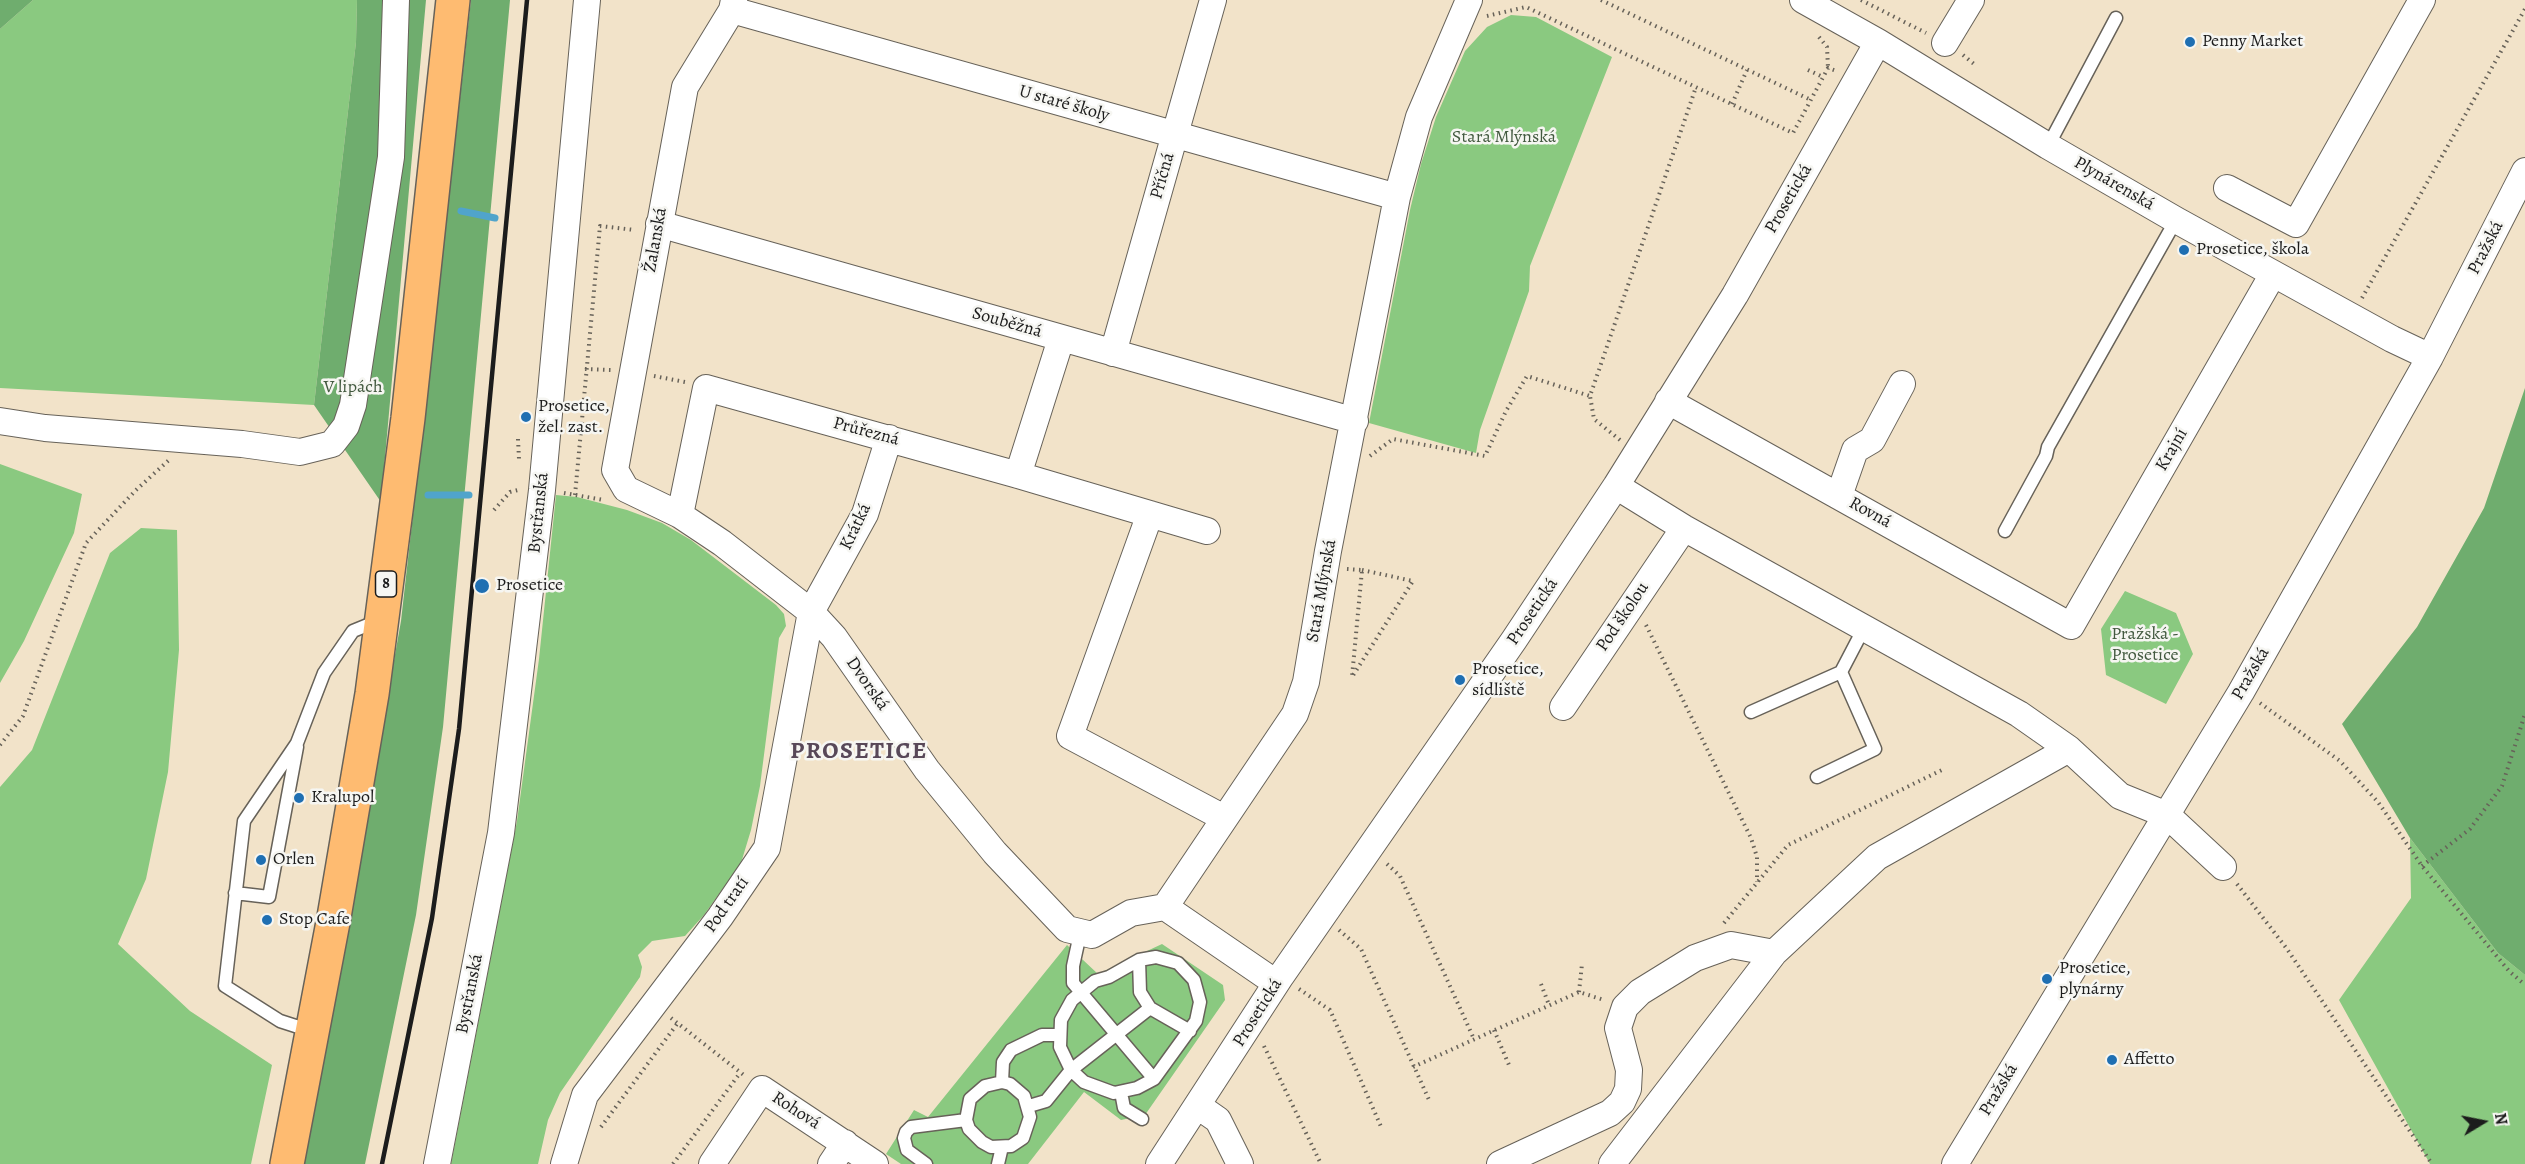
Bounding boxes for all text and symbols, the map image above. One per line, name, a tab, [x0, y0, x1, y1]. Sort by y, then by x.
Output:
place label: Penny Market	[2202, 31, 2303, 53]
marker: Penny Market	[2183, 35, 2197, 49]
street label: U staré školy	[1016, 81, 1112, 127]
park label: Stará Mlýnská	[1452, 127, 1556, 149]
street label: Příčná	[1146, 150, 1180, 202]
street label: Plynárenská	[2070, 152, 2158, 216]
street label: Prosetická	[1761, 161, 1817, 237]
street label: Žalanská	[640, 206, 672, 274]
street label: Pražská	[2463, 218, 2509, 278]
place label: Prosetice, škola	[2196, 239, 2309, 261]
marker: Prosetice, škola	[2177, 243, 2191, 257]
street label: Souběžná	[970, 303, 1044, 343]
park label: V lipách	[323, 377, 383, 399]
place label: Prosetice, žel. zast.	[538, 396, 610, 438]
marker: Prosetice, žel. zast.	[519, 410, 533, 424]
street label: Průřezná	[831, 413, 901, 451]
street label: Krajní	[2151, 425, 2193, 475]
street label: Bystřanská	[524, 472, 554, 554]
street label: Rovná	[1845, 493, 1895, 533]
street label: Krátká	[835, 500, 877, 554]
street label: Stará Mlýnská	[1302, 538, 1342, 644]
road number: 8	[376, 571, 396, 597]
street label: Prosetická	[1503, 574, 1563, 650]
place label: Prosetice	[496, 575, 563, 597]
marker: Prosetice	[473, 577, 491, 595]
street label: Pod školou	[1592, 578, 1654, 656]
park label: Pražská - Prosetice	[2111, 624, 2179, 666]
street label: Pražská	[2227, 644, 2275, 704]
street label: Dvorská	[841, 653, 893, 715]
place label: Prosetice, sídliště	[1472, 659, 1544, 702]
marker: Prosetice, sídliště	[1453, 673, 1467, 687]
district label: PROSETICE	[790, 738, 928, 766]
place label: Kralupol	[311, 787, 374, 809]
marker: Kralupol	[292, 791, 306, 805]
place label: Orlen	[273, 849, 315, 871]
marker: Orlen	[254, 853, 268, 867]
street label: Pod tratí	[700, 873, 754, 937]
place label: Stop Cafe	[279, 909, 350, 931]
marker: Stop Cafe	[260, 913, 274, 927]
street label: Bystřanská	[452, 952, 488, 1036]
place label: Prosetice, plynárny	[2059, 958, 2131, 1000]
marker: Prosetice, plynárny	[2040, 972, 2054, 986]
street label: Prosetická	[1229, 975, 1287, 1051]
place label: Affetto	[2124, 1049, 2174, 1071]
marker: Affetto	[2105, 1053, 2119, 1067]
street label: Pražská	[1975, 1060, 2023, 1120]
street label: Rohová	[768, 1087, 824, 1135]
north arrow	[2453, 1092, 2513, 1152]
text: N	[2489, 1111, 2513, 1127]

